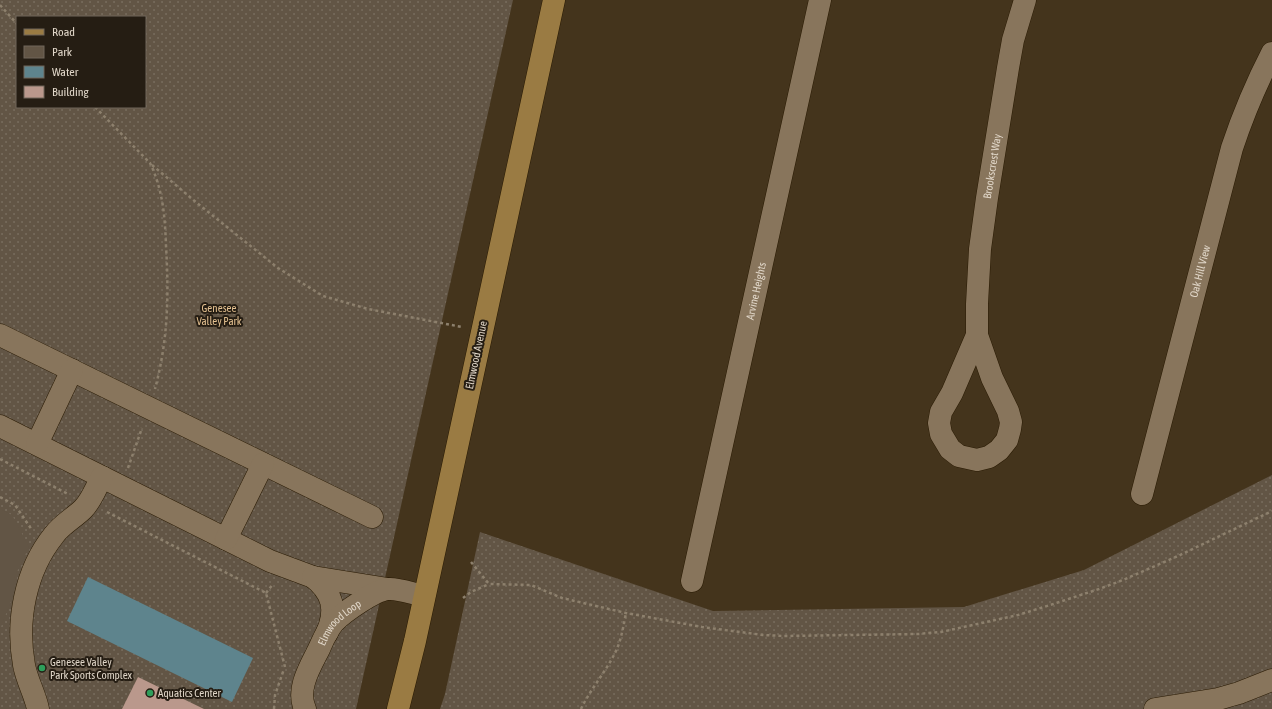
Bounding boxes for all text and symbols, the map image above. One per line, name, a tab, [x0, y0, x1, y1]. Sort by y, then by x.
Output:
legend	[16, 16, 146, 108]
text: Road	[52, 25, 75, 39]
text: Park	[52, 45, 73, 59]
text: Water	[52, 65, 79, 79]
text: Building	[52, 85, 90, 99]
street label: Brookscrest Way	[981, 132, 1003, 200]
street label: Oak Hill View	[1187, 244, 1213, 299]
street label: Arvine Heights	[744, 261, 768, 321]
park label: Genesee Valley Park	[196, 302, 242, 327]
street label: Elmwood Avenue	[463, 320, 489, 390]
street label: Elmwood Loop	[315, 597, 363, 647]
place label: Genesee Valley Park Sports Complex	[50, 656, 133, 681]
marker: Genesee Valley Park Sports Complex	[37, 663, 47, 673]
place label: Aquatics Center	[158, 687, 222, 699]
marker: Aquatics Center	[145, 688, 155, 698]

